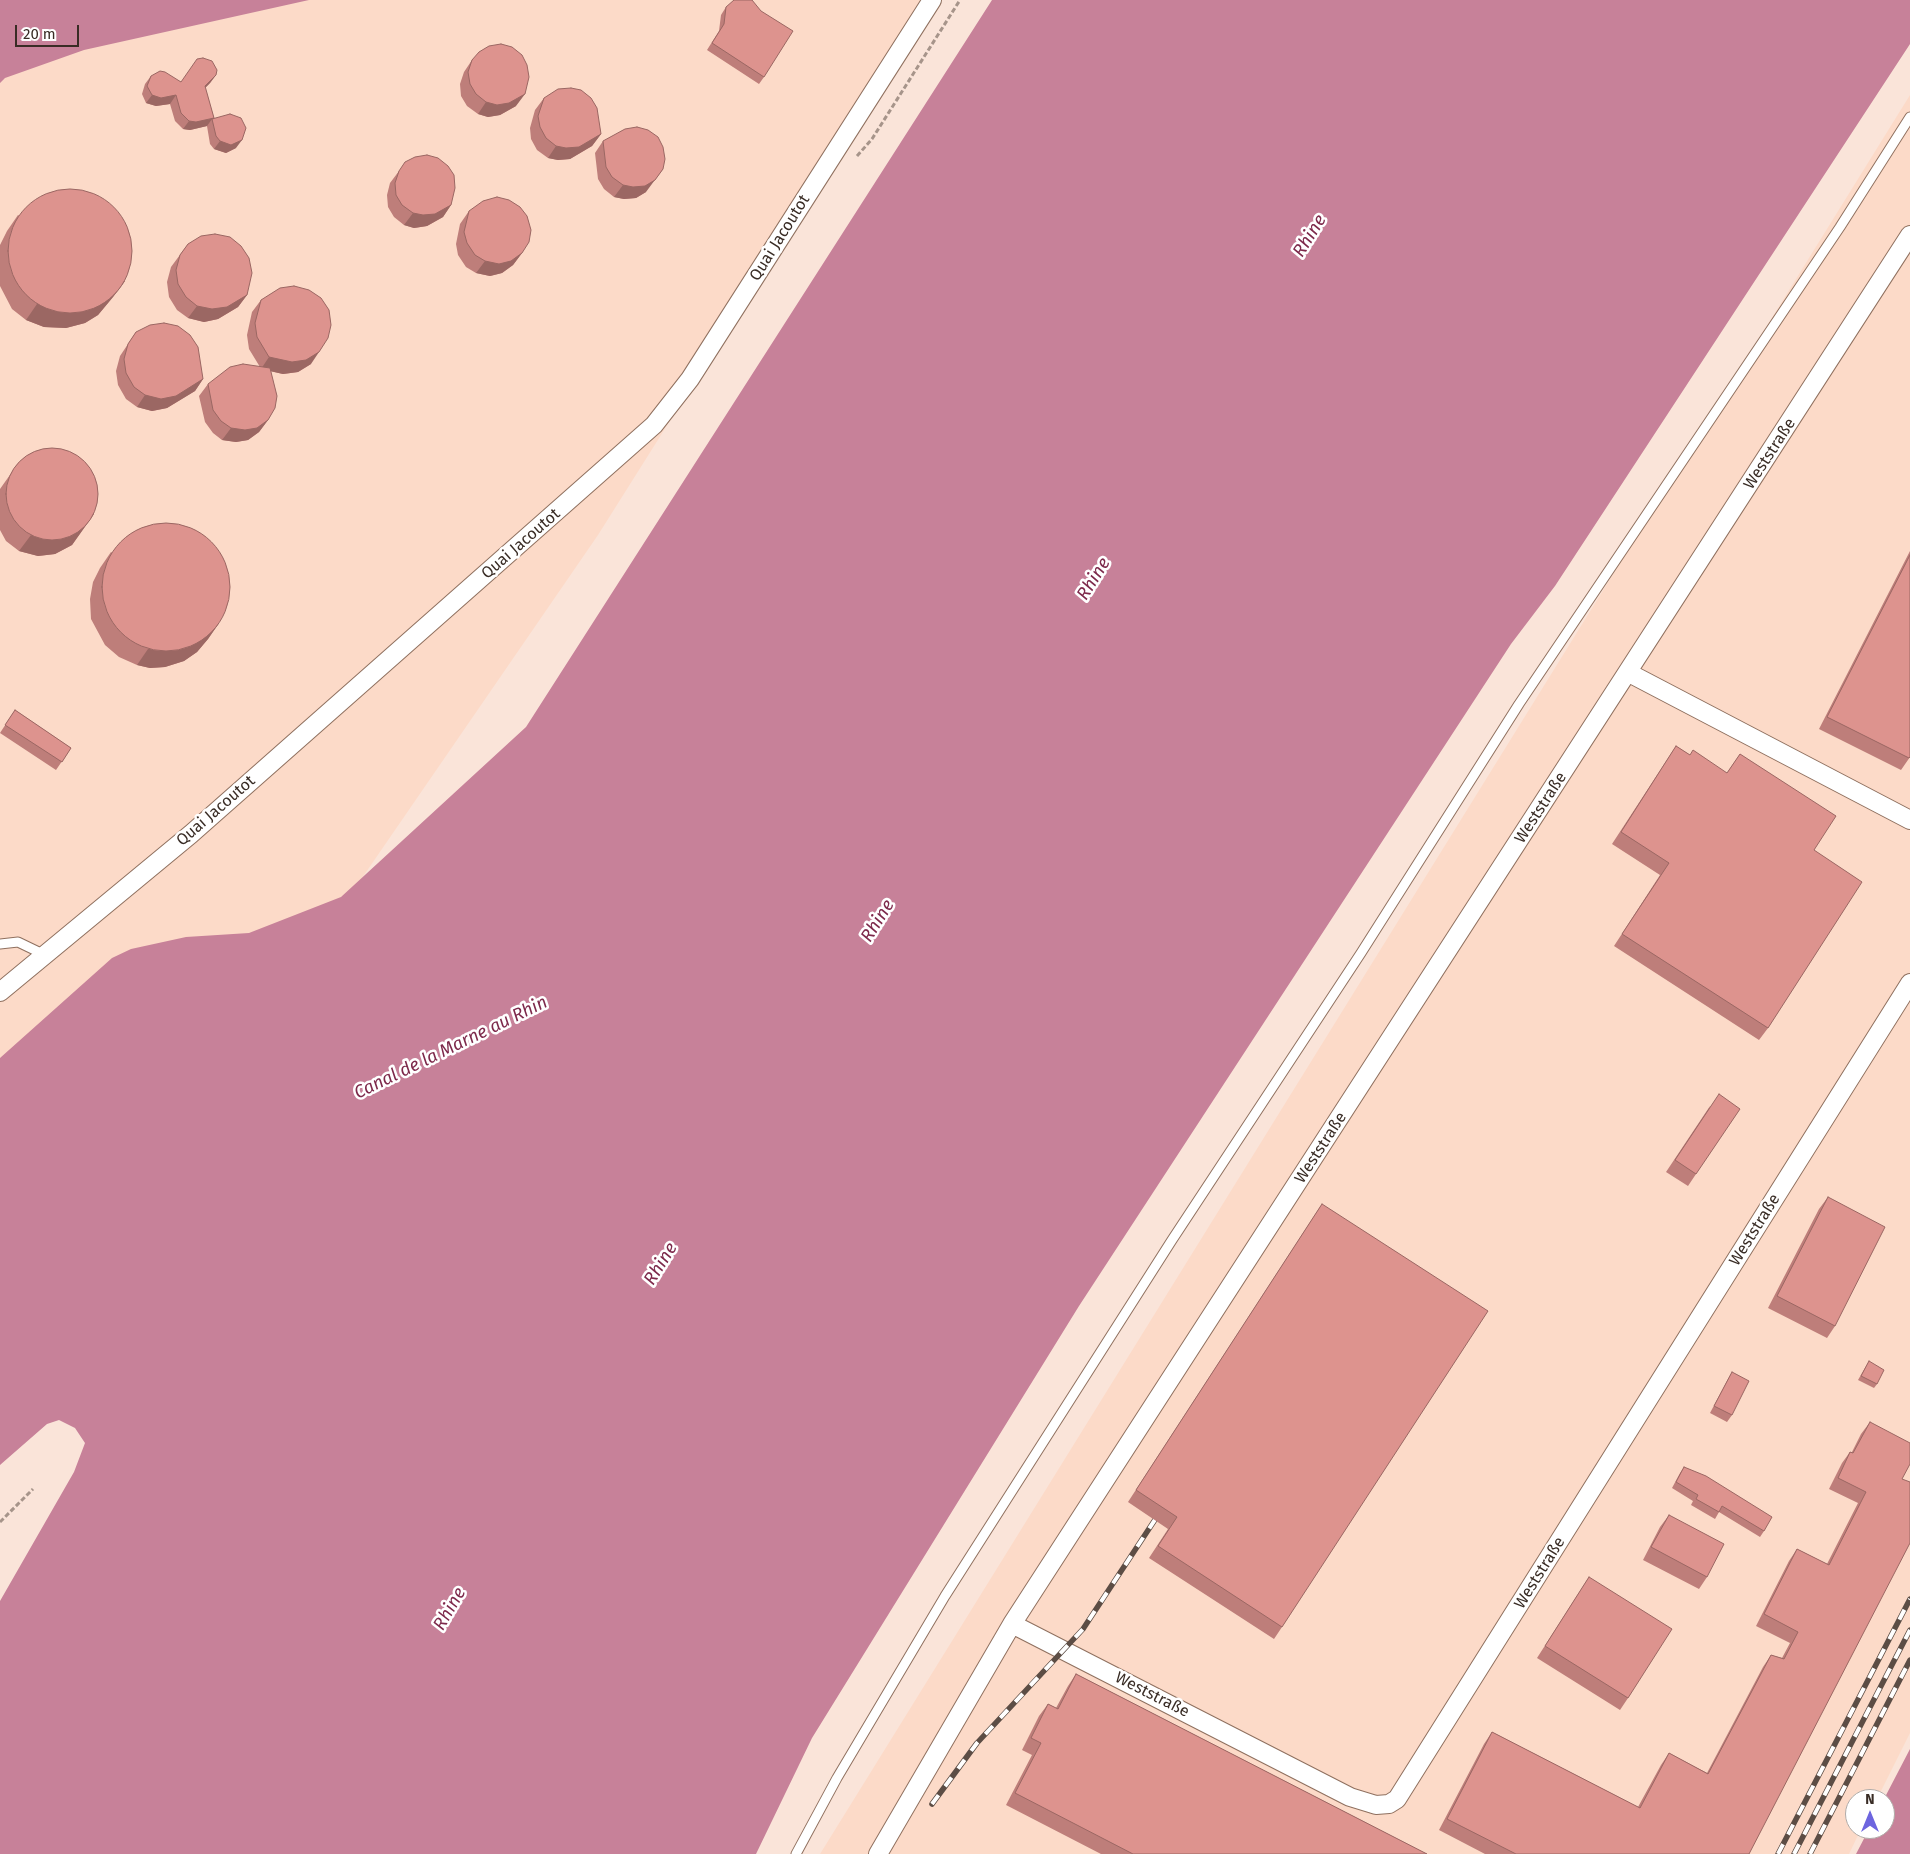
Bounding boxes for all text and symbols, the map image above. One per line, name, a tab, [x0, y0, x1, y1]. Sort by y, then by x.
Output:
scale bar	[18, 15, 81, 47]
text: 20 m	[23, 25, 56, 43]
street label: Quai Jacoutot	[746, 191, 814, 285]
water label: Rhine	[1289, 211, 1331, 261]
street label: Weststraße	[1740, 415, 1800, 493]
street label: Quai Jacoutot	[478, 505, 564, 583]
water label: Rhine	[1073, 554, 1115, 604]
street label: Weststraße	[1511, 769, 1571, 847]
street label: Quai Jacoutot	[173, 772, 259, 850]
water label: Rhine	[857, 896, 899, 946]
water label: Canal de la Marne au Rhin	[351, 992, 551, 1104]
street label: Weststraße	[1291, 1109, 1351, 1187]
street label: Weststraße	[1725, 1191, 1785, 1269]
water label: Rhine	[640, 1239, 682, 1289]
street label: Weststraße	[1510, 1534, 1570, 1612]
water label: Rhine	[429, 1584, 471, 1634]
street label: Weststraße	[1112, 1668, 1192, 1722]
north arrow	[1845, 1789, 1895, 1839]
text: N	[1865, 1791, 1875, 1808]

